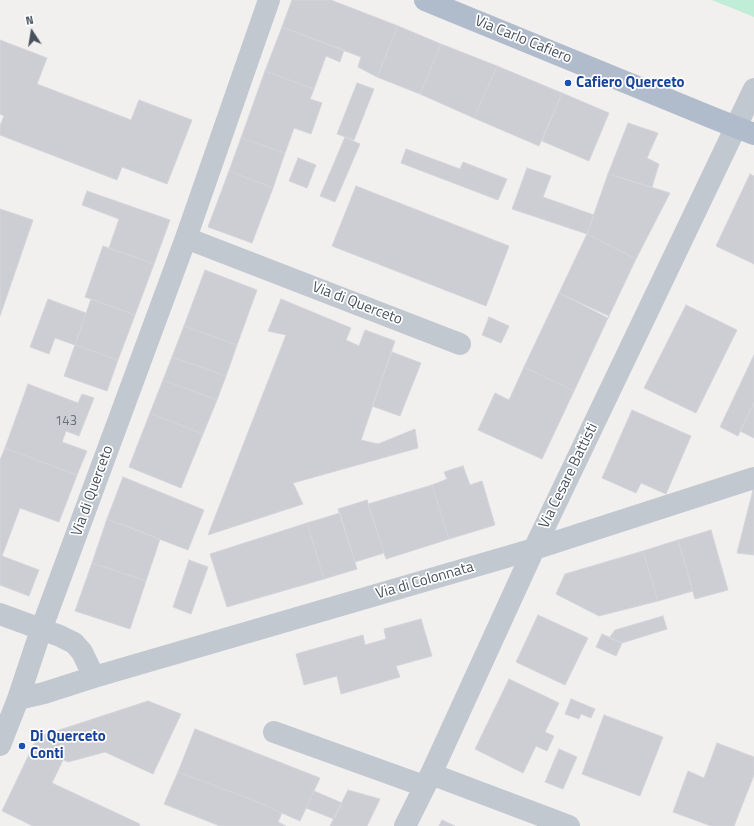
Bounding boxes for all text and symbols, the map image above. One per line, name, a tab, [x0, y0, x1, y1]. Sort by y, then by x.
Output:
north arrow	[12, 12, 52, 52]
text: N	[24, 12, 35, 29]
street label: Via Carlo Cafiero	[472, 12, 574, 68]
place label: Cafiero Querceto	[576, 74, 685, 92]
marker: Cafiero Querceto	[563, 78, 573, 88]
street label: Via di Querceto	[309, 279, 405, 329]
house number: 143	[55, 414, 77, 430]
street label: Via Cesare Battisti	[536, 420, 602, 532]
street label: Via di Querceto	[68, 443, 118, 539]
street label: Via di Colonnata	[374, 558, 476, 604]
place label: Di Querceto Conti	[30, 728, 106, 763]
marker: Di Querceto Conti	[17, 741, 27, 751]

